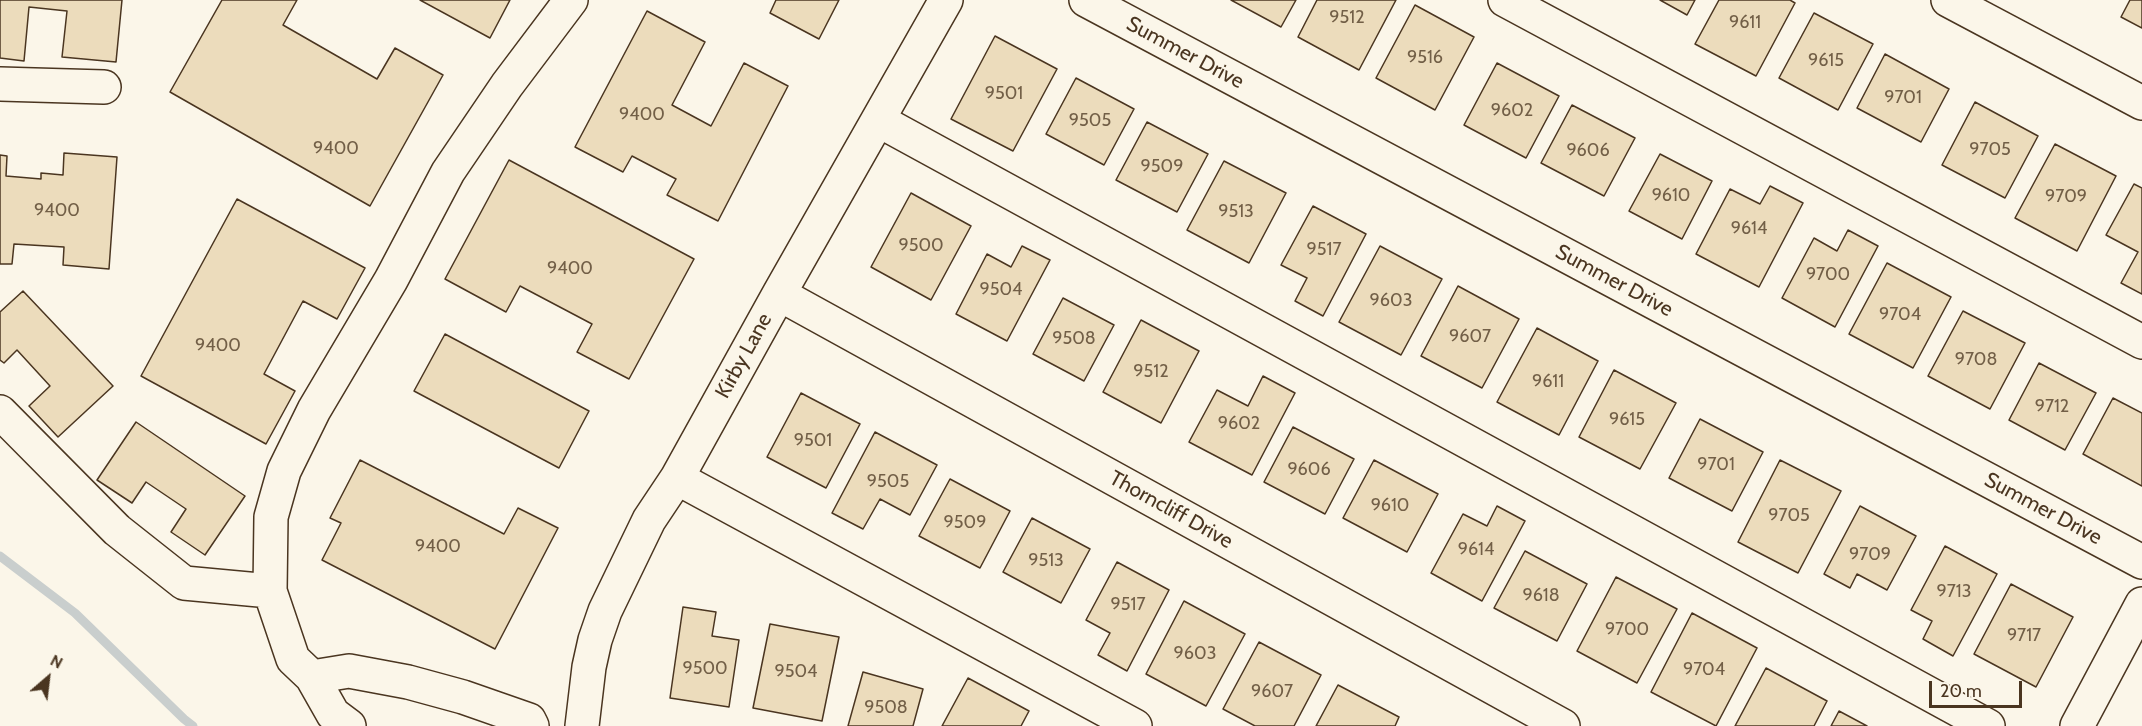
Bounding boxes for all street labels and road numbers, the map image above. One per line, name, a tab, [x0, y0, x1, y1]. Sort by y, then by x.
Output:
street label: Summer Drive	[1122, 12, 1248, 94]
street label: Summer Drive	[1551, 240, 1677, 322]
street label: Kirby Lane	[710, 309, 778, 403]
street label: Thorncliff Drive	[1105, 466, 1237, 554]
street label: Summer Drive	[1980, 468, 2106, 550]

